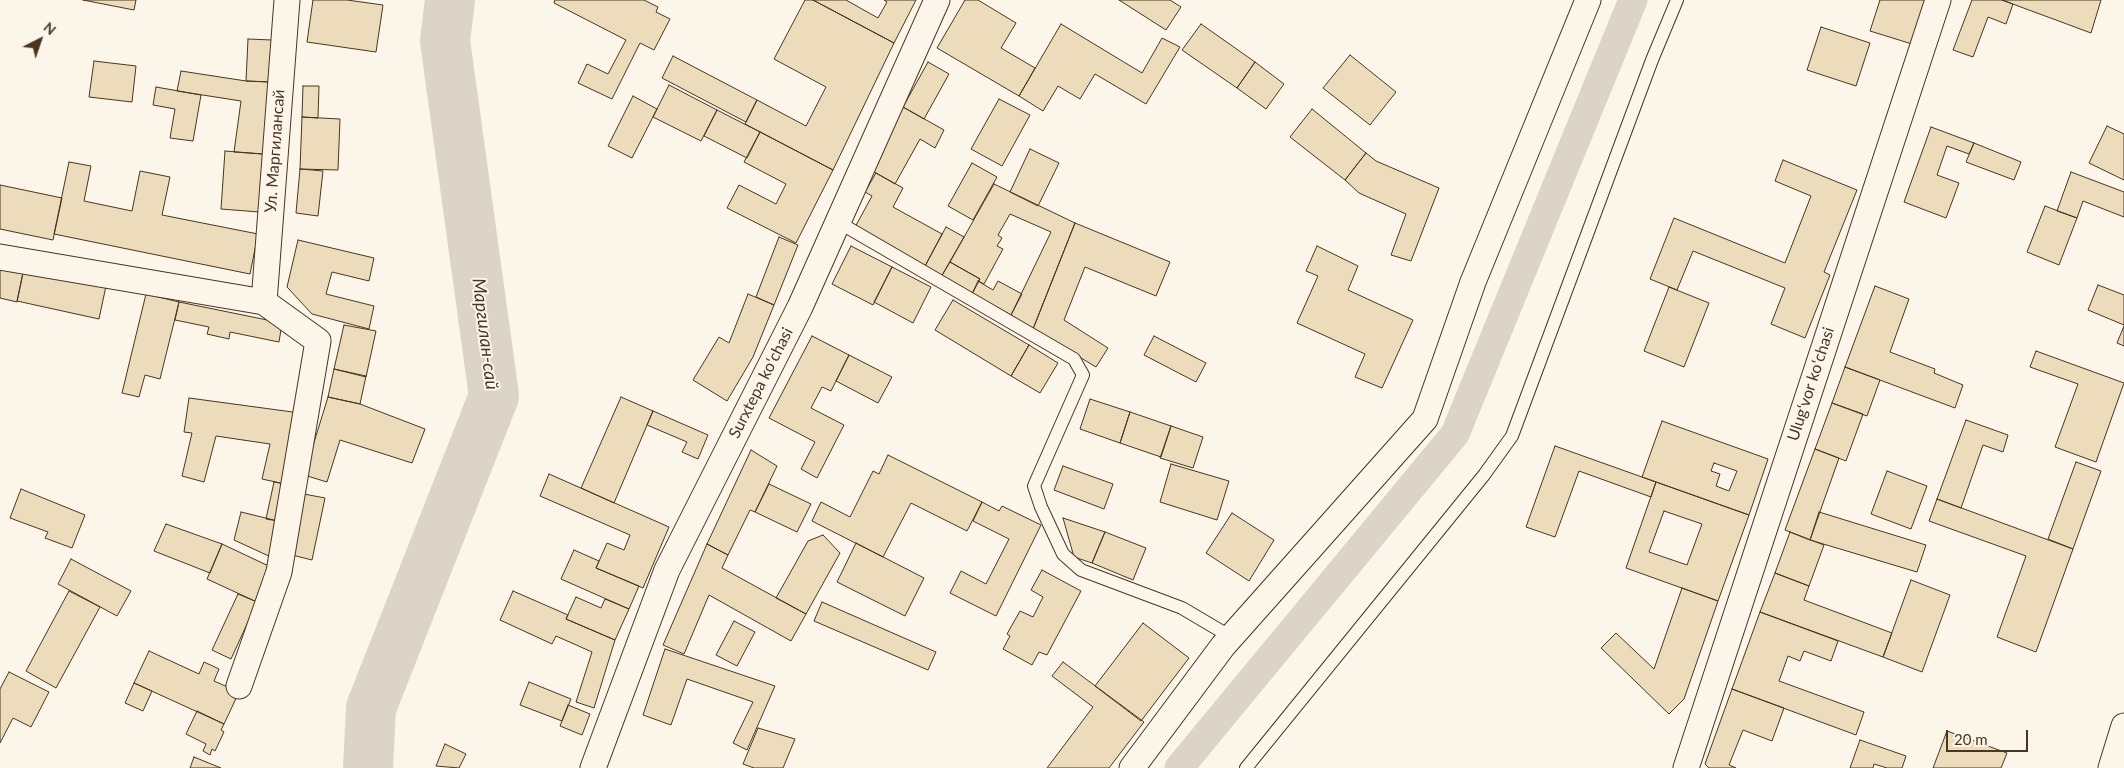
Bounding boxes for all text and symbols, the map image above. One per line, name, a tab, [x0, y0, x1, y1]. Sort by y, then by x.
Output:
north arrow	[15, 15, 65, 65]
text: N	[41, 18, 60, 38]
street label: Ул. Маргилансай	[261, 89, 289, 213]
water label: Маргилан-сай	[467, 277, 503, 391]
street label: Surxtepa koʻchasi	[725, 324, 797, 442]
street label: Ulugʻvor koʻchasi	[1784, 325, 1838, 443]
scale bar	[1949, 720, 2032, 752]
text: 20 m	[1954, 730, 1988, 748]

